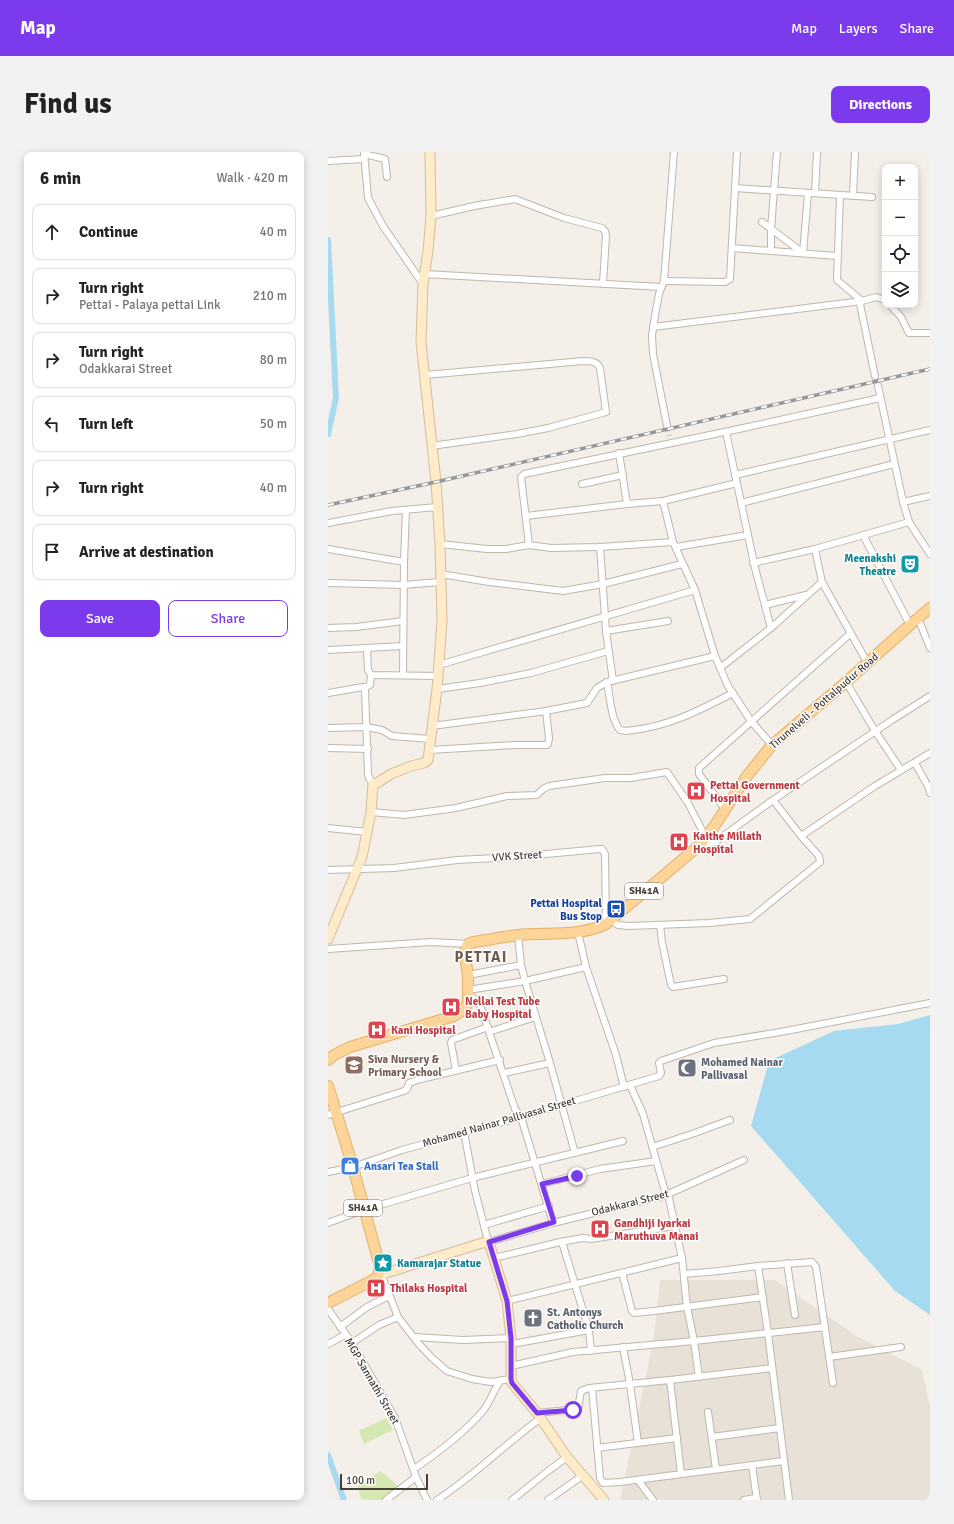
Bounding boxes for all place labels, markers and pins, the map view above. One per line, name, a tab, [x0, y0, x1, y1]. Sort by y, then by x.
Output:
place label: Meenakshi Theatre	[844, 552, 897, 578]
theatre icon: Meenakshi Theatre	[899, 553, 921, 575]
place label: Pettai Government Hospital	[710, 779, 800, 805]
hospital icon: Pettai Government Hospital	[685, 780, 707, 802]
place label: Kaithe Millath Hospital	[693, 830, 762, 856]
hospital icon: Kaithe Millath Hospital	[668, 831, 690, 853]
place label: Pettai Hospital Bus Stop	[530, 897, 603, 923]
bus stop icon: Pettai Hospital Bus Stop	[605, 898, 627, 920]
place label: Nellai Test Tube Baby Hospital	[465, 995, 540, 1021]
hospital icon: Nellai Test Tube Baby Hospital	[440, 996, 462, 1018]
hospital icon: Kani Hospital	[366, 1019, 388, 1041]
place label: Kani Hospital	[391, 1024, 456, 1037]
place label: Siva Nursery & Primary School	[368, 1053, 442, 1079]
school or university icon: Siva Nursery & Primary School	[343, 1054, 365, 1076]
place label: Mohamed Nainar Pallivasal	[701, 1056, 784, 1082]
mosque icon: Mohamed Nainar Pallivasal	[676, 1057, 698, 1079]
shop icon: Ansari Tea Stall	[339, 1155, 361, 1177]
place label: Ansari Tea Stall	[364, 1160, 439, 1173]
place label: Gandhiji Iyarkai Maruthuva Manai	[614, 1217, 698, 1243]
hospital icon: Gandhiji Iyarkai Maruthuva Manai	[589, 1218, 611, 1240]
place icon: Kamarajar Statue	[372, 1252, 394, 1274]
place label: Kamarajar Statue	[397, 1257, 482, 1270]
hospital icon: Thilaks Hospital	[365, 1277, 387, 1299]
place label: Thilaks Hospital	[390, 1282, 468, 1295]
place label: St. Antonys Catholic Church	[547, 1306, 623, 1332]
church icon: St. Antonys Catholic Church	[522, 1307, 544, 1329]

